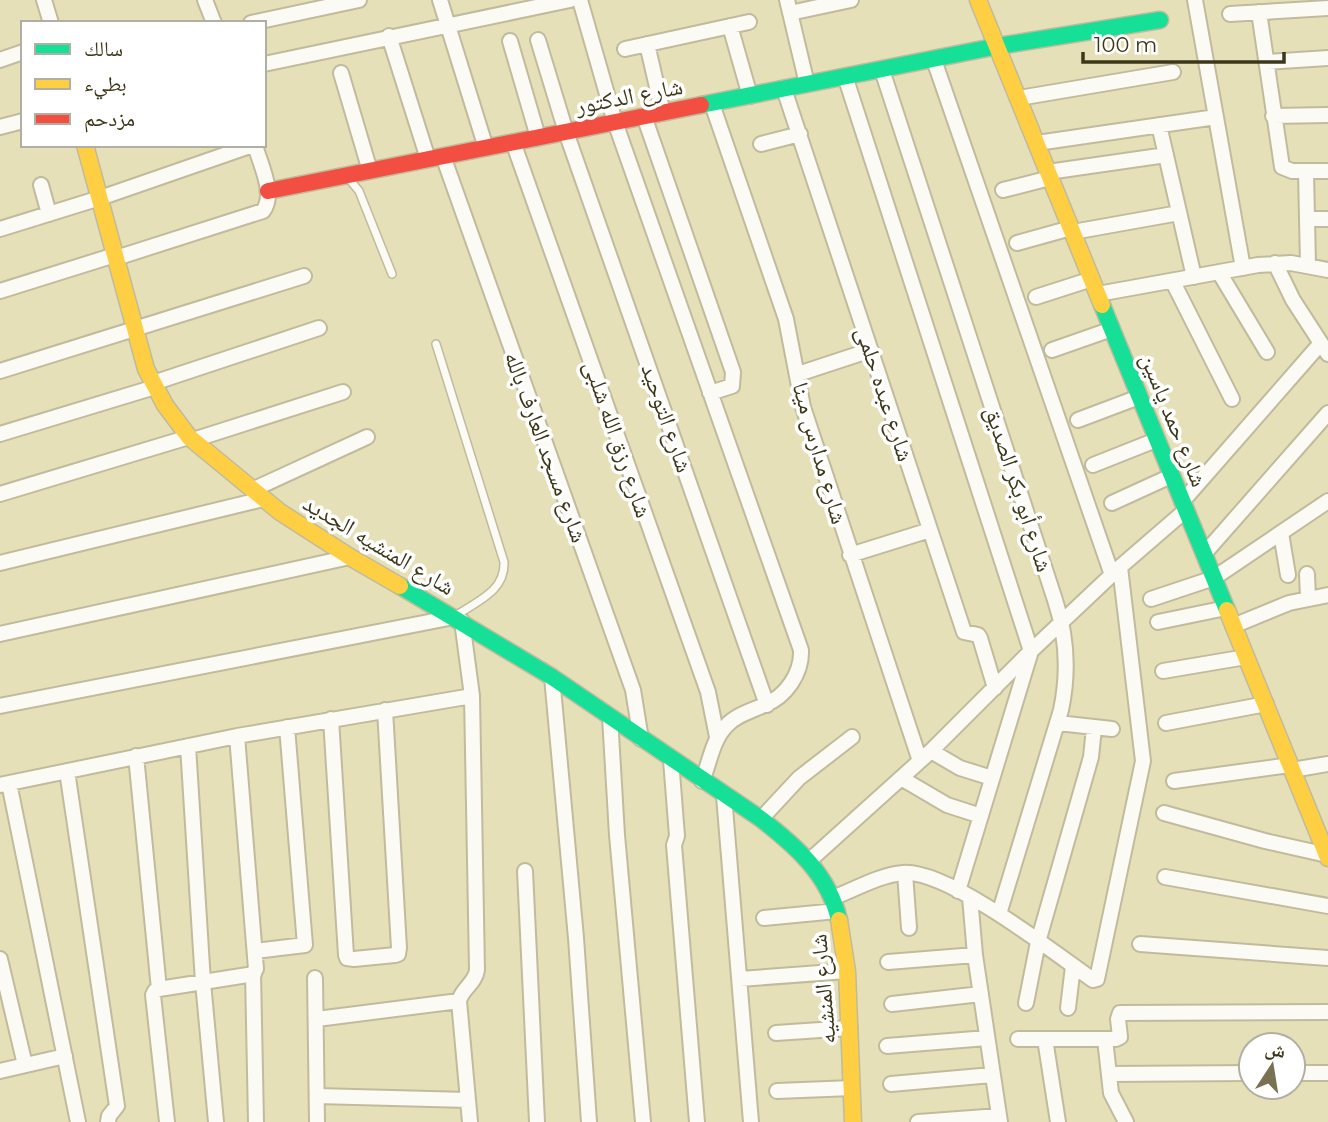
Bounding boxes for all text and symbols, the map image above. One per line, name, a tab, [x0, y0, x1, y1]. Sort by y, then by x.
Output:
legend	[21, 21, 266, 147]
scale bar	[1083, 21, 1284, 65]
text: 100 m	[1094, 32, 1157, 57]
text: سالك	[84, 36, 123, 61]
text: بطيء	[84, 71, 127, 100]
street label: شارع الدكتور	[572, 72, 685, 121]
text: مزدحم	[84, 106, 135, 133]
street label: شارع عبده حلمى	[849, 323, 920, 465]
street label: شارع مسجد العارف بالله	[498, 348, 594, 547]
street label: شارع حمد ياسين	[1134, 349, 1213, 491]
street label: شارع رزق الله شلبى	[577, 357, 658, 521]
street label: شارع التوحيد	[634, 360, 699, 476]
street label: شارع مدارس مينا	[785, 379, 854, 527]
street label: شارع أبو بكر الصديق	[978, 403, 1059, 576]
street label: شارع المنشيه الجديد	[298, 489, 460, 602]
street label: شارع المنشيه	[804, 933, 843, 1045]
north arrow	[1237, 1031, 1307, 1101]
text: ش	[1263, 1037, 1288, 1063]

